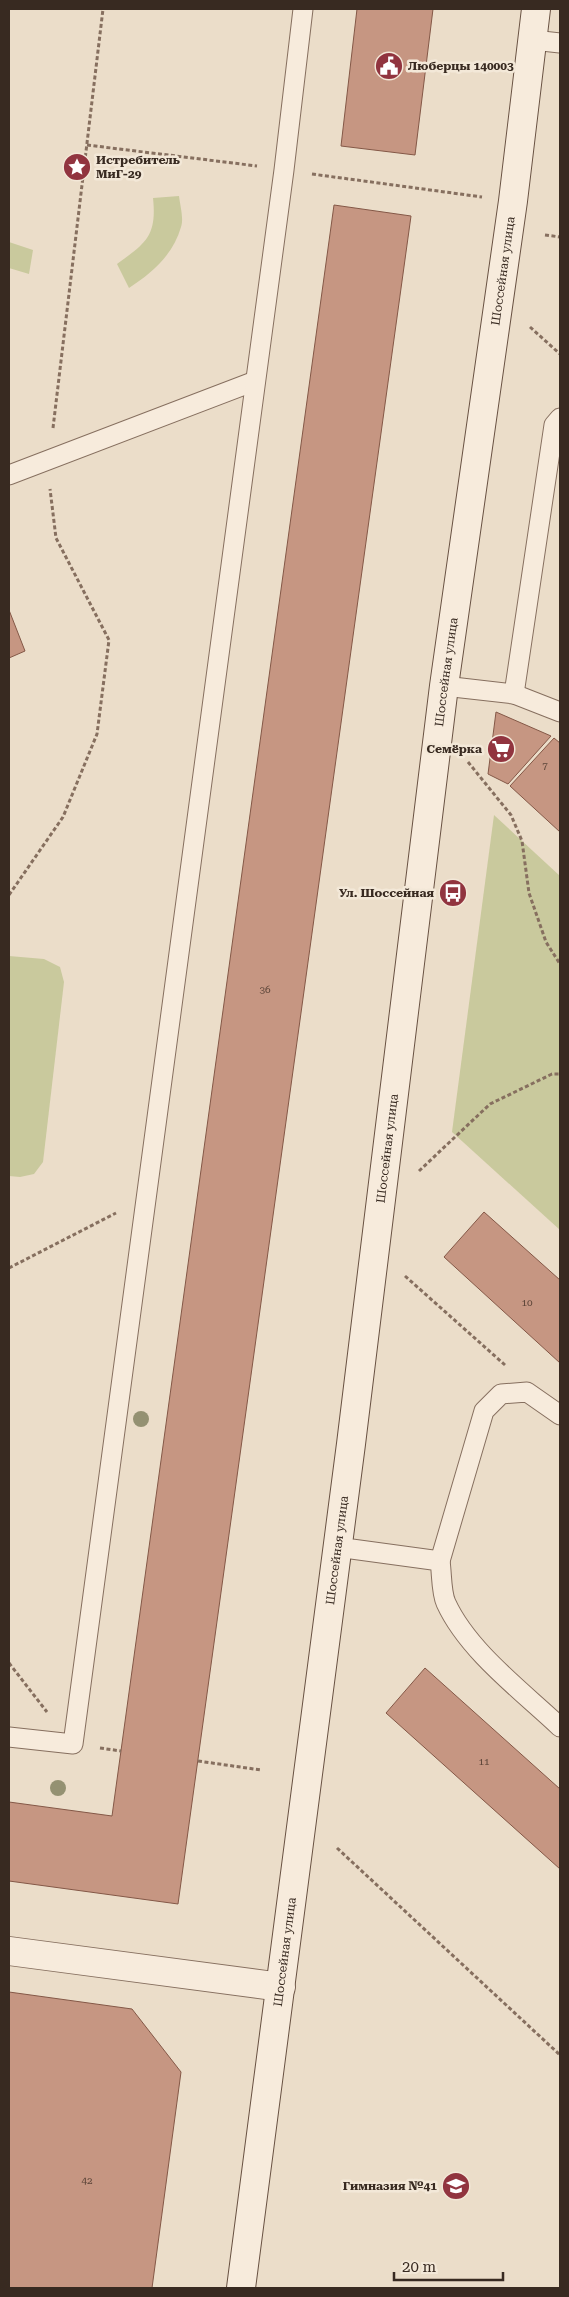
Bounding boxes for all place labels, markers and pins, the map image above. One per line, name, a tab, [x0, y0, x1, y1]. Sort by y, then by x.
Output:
public building icon: Люберцы 140003	[374, 51, 404, 81]
place label: Люберцы 140003	[408, 59, 514, 73]
place icon: Истребитель МиГ-29	[62, 152, 92, 182]
place label: Истребитель МиГ-29	[96, 153, 180, 181]
supermarket icon: Семёрка	[486, 734, 516, 764]
place label: Семёрка	[426, 742, 482, 756]
bus stop icon: Ул. Шоссейная	[438, 878, 468, 908]
place label: Ул. Шоссейная	[339, 886, 434, 900]
school or university icon: Гимназия №41	[441, 2171, 471, 2201]
place label: Гимназия №41	[343, 2179, 437, 2193]

